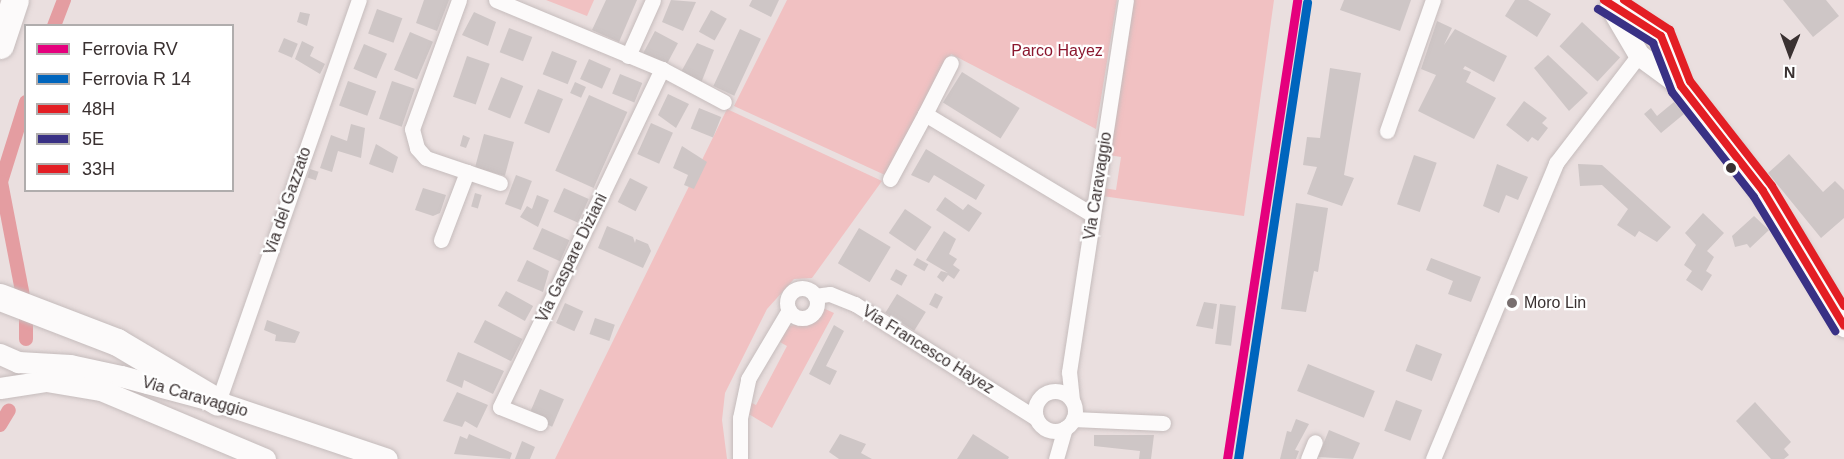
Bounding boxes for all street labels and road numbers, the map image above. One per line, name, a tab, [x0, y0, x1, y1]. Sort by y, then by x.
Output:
street label: Via Caravaggio	[1080, 131, 1116, 241]
street label: Via del Gazzato	[261, 145, 315, 257]
street label: Via Gaspare Diziani	[532, 190, 612, 326]
street label: Via Francesco Hayez	[859, 302, 997, 398]
street label: Via Caravaggio	[140, 373, 250, 421]

